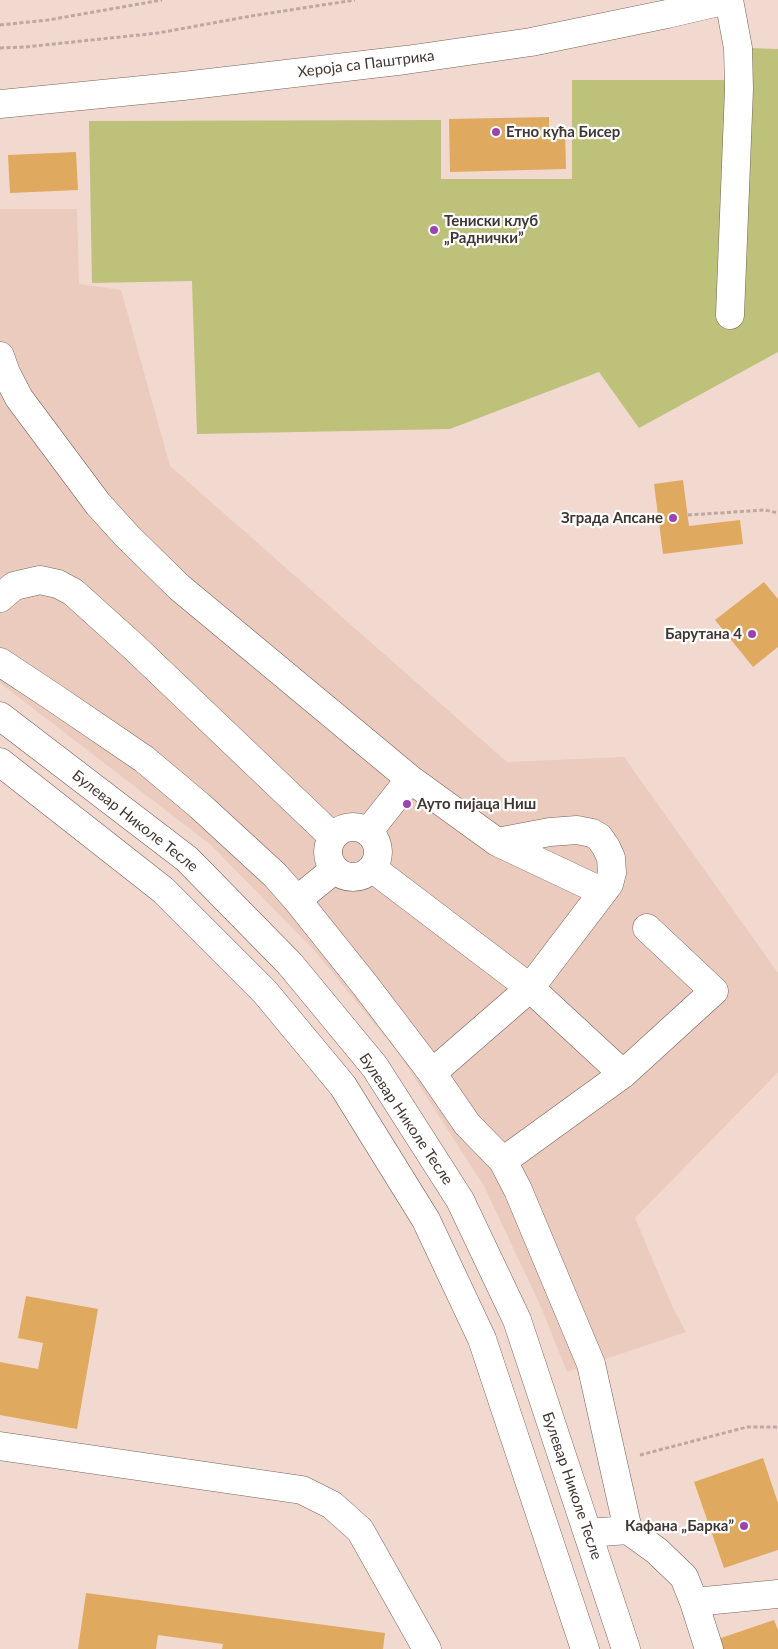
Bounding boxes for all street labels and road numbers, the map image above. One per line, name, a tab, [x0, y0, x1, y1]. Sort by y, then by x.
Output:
street label: Хероја са Паштрика	[297, 47, 435, 81]
street label: Булевар Николе Тесле	[68, 766, 202, 876]
street label: Булевар Николе Тесле	[355, 1050, 457, 1188]
street label: Булевар Николе Тесле	[538, 1410, 606, 1562]

